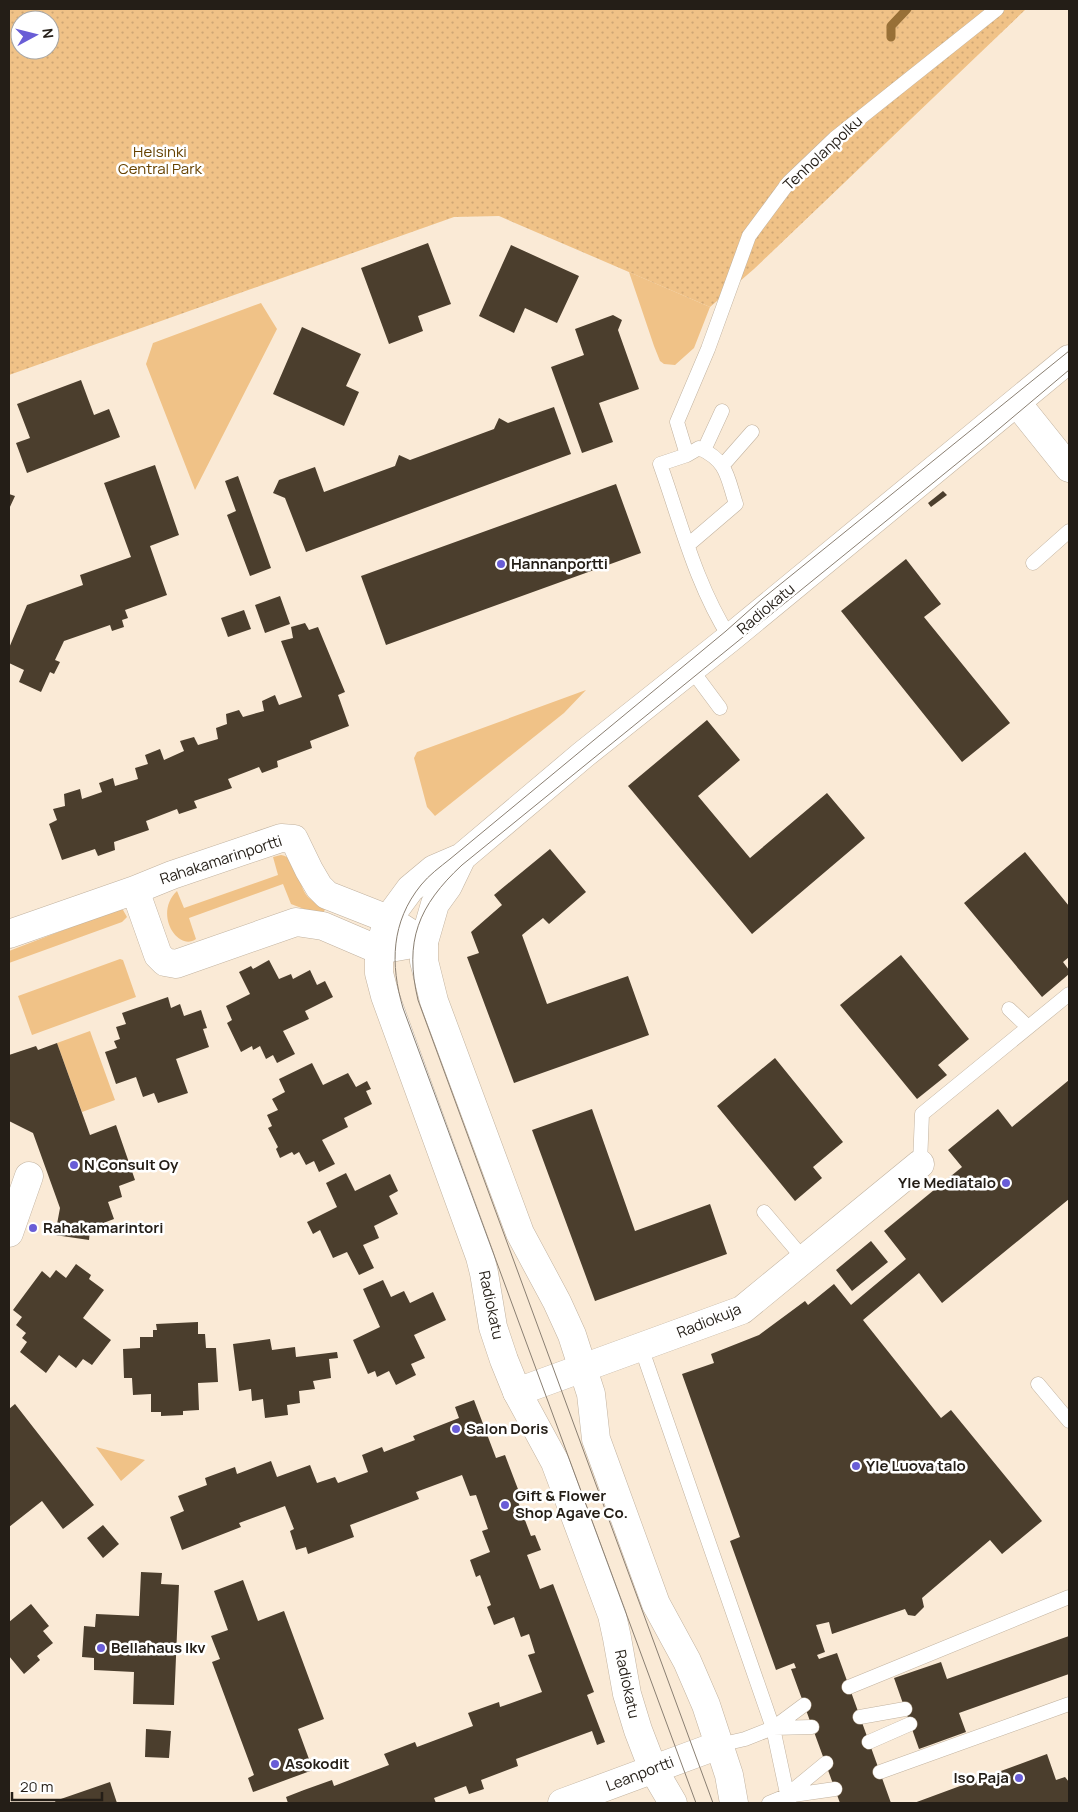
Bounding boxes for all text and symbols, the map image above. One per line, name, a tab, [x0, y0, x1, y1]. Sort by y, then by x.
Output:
north arrow	[10, 10, 60, 60]
text: N	[38, 27, 58, 40]
street label: Tenholanpolku	[778, 110, 867, 195]
park label: Helsinki Central Park	[118, 141, 203, 179]
place label: Hannanportti	[511, 553, 608, 574]
marker: Hannanportti	[495, 558, 507, 570]
street label: Radiokatu	[732, 578, 799, 639]
street label: Rahakamarinportti	[157, 830, 285, 889]
place label: N Consult Oy	[84, 1154, 179, 1175]
marker: N Consult Oy	[68, 1159, 80, 1171]
place label: Yle Mediatalo	[898, 1172, 996, 1193]
marker: Yle Mediatalo	[1000, 1177, 1012, 1189]
place label: Rahakamarintori	[43, 1217, 164, 1238]
marker: Rahakamarintori	[27, 1222, 39, 1234]
street label: Radiokatu	[474, 1269, 509, 1341]
street label: Radiokuja	[674, 1298, 744, 1343]
place label: Salon Doris	[466, 1418, 548, 1439]
marker: Salon Doris	[450, 1423, 462, 1435]
place label: Yle Luova talo	[866, 1455, 966, 1476]
marker: Yle Luova talo	[850, 1460, 862, 1472]
place label: Gift & Flower Shop Agave Co.	[515, 1485, 628, 1523]
marker: Gift & Flower Shop Agave Co.	[499, 1499, 511, 1511]
place label: Bellahaus lkv	[111, 1637, 206, 1658]
marker: Bellahaus lkv	[95, 1642, 107, 1654]
street label: Radiokatu	[610, 1648, 645, 1720]
street label: Leanportti	[603, 1751, 677, 1796]
place label: Asokodit	[285, 1753, 350, 1774]
marker: Asokodit	[269, 1758, 281, 1770]
place label: Iso Paja	[953, 1767, 1009, 1788]
scale bar	[12, 1770, 102, 1802]
marker: Iso Paja	[1013, 1772, 1025, 1784]
text: 20 m	[20, 1776, 53, 1797]

